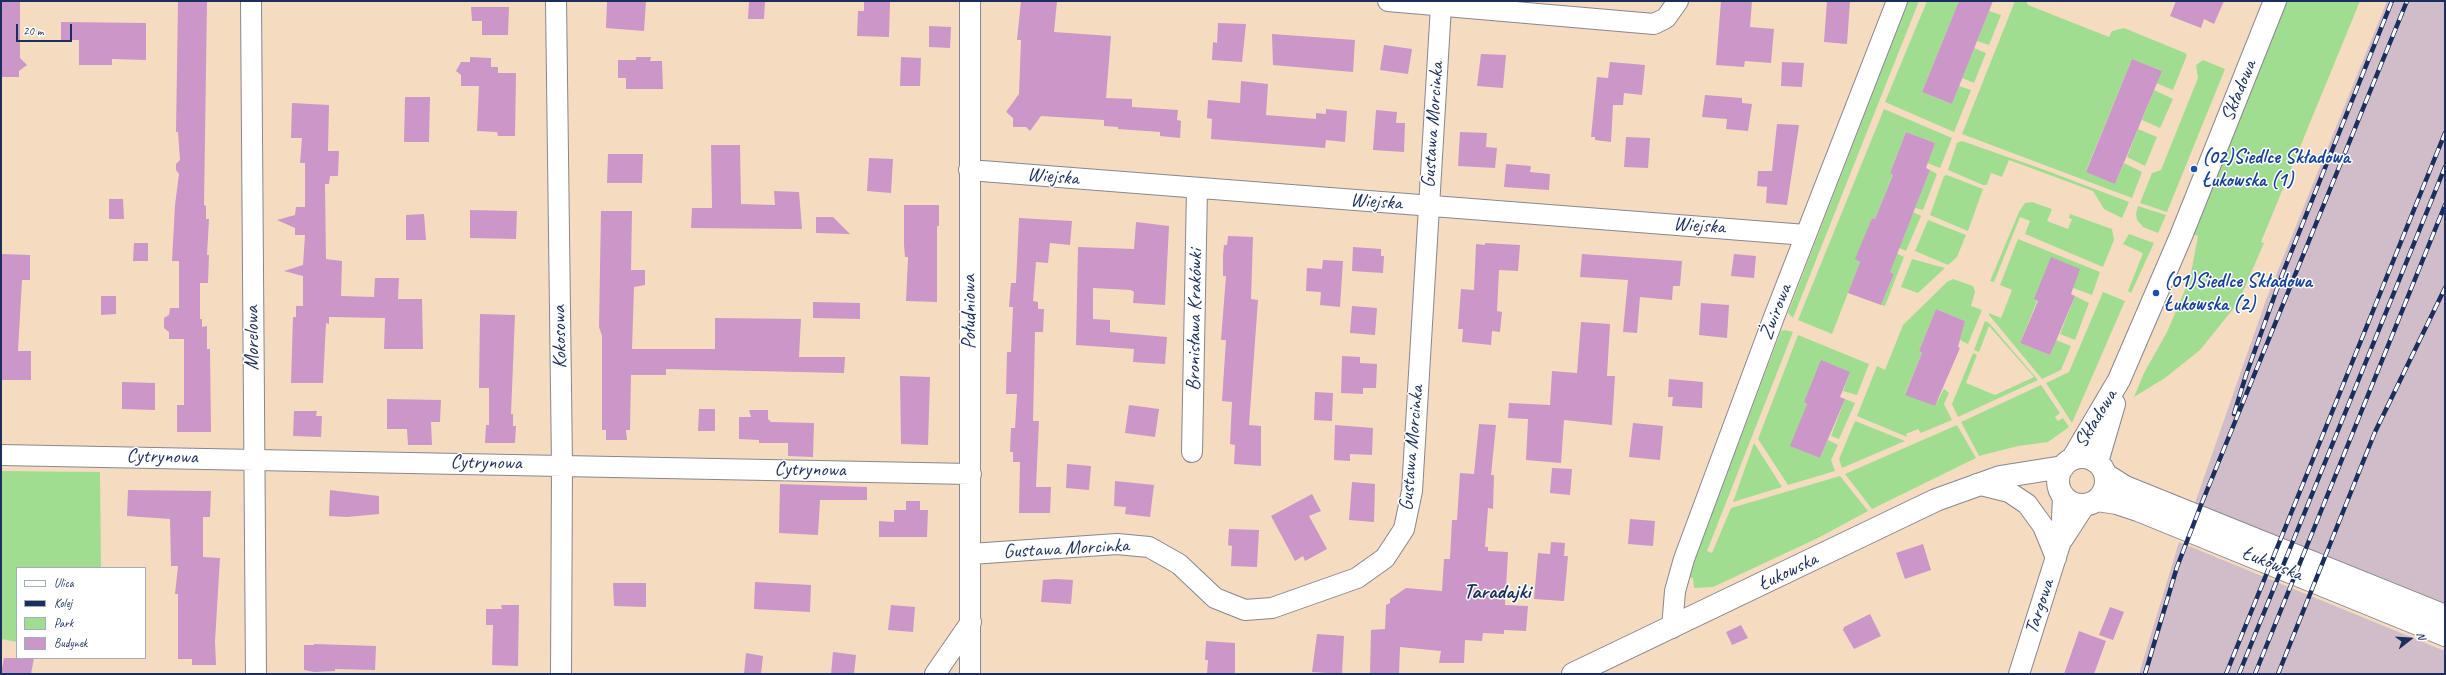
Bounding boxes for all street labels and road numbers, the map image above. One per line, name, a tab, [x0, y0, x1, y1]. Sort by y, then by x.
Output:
street label: Składowa	[2216, 57, 2262, 125]
street label: Gustawa Morcinka	[1417, 61, 1449, 189]
street label: Wiejska	[1026, 163, 1080, 191]
street label: Wiejska	[1349, 188, 1403, 216]
street label: Wiejska	[1672, 212, 1726, 240]
street label: Bronisława Krakówki	[1182, 249, 1208, 391]
street label: Południowa	[958, 275, 982, 349]
street label: Żwirowa	[1754, 281, 1798, 343]
street label: Kokosowa	[547, 305, 573, 369]
street label: Morelowa	[241, 306, 265, 370]
street label: Gustawa Morcinka	[1395, 384, 1429, 512]
street label: Składowa	[2069, 385, 2123, 453]
street label: Cytrynowa	[126, 444, 198, 470]
street label: Cytrynowa	[450, 450, 522, 476]
street label: Cytrynowa	[774, 457, 846, 483]
street label: Gustawa Morcinka	[1003, 534, 1129, 564]
street label: Łukowska	[2238, 541, 2306, 587]
street label: Łukowska	[1754, 547, 1822, 597]
street label: Targowa	[2020, 577, 2060, 637]

